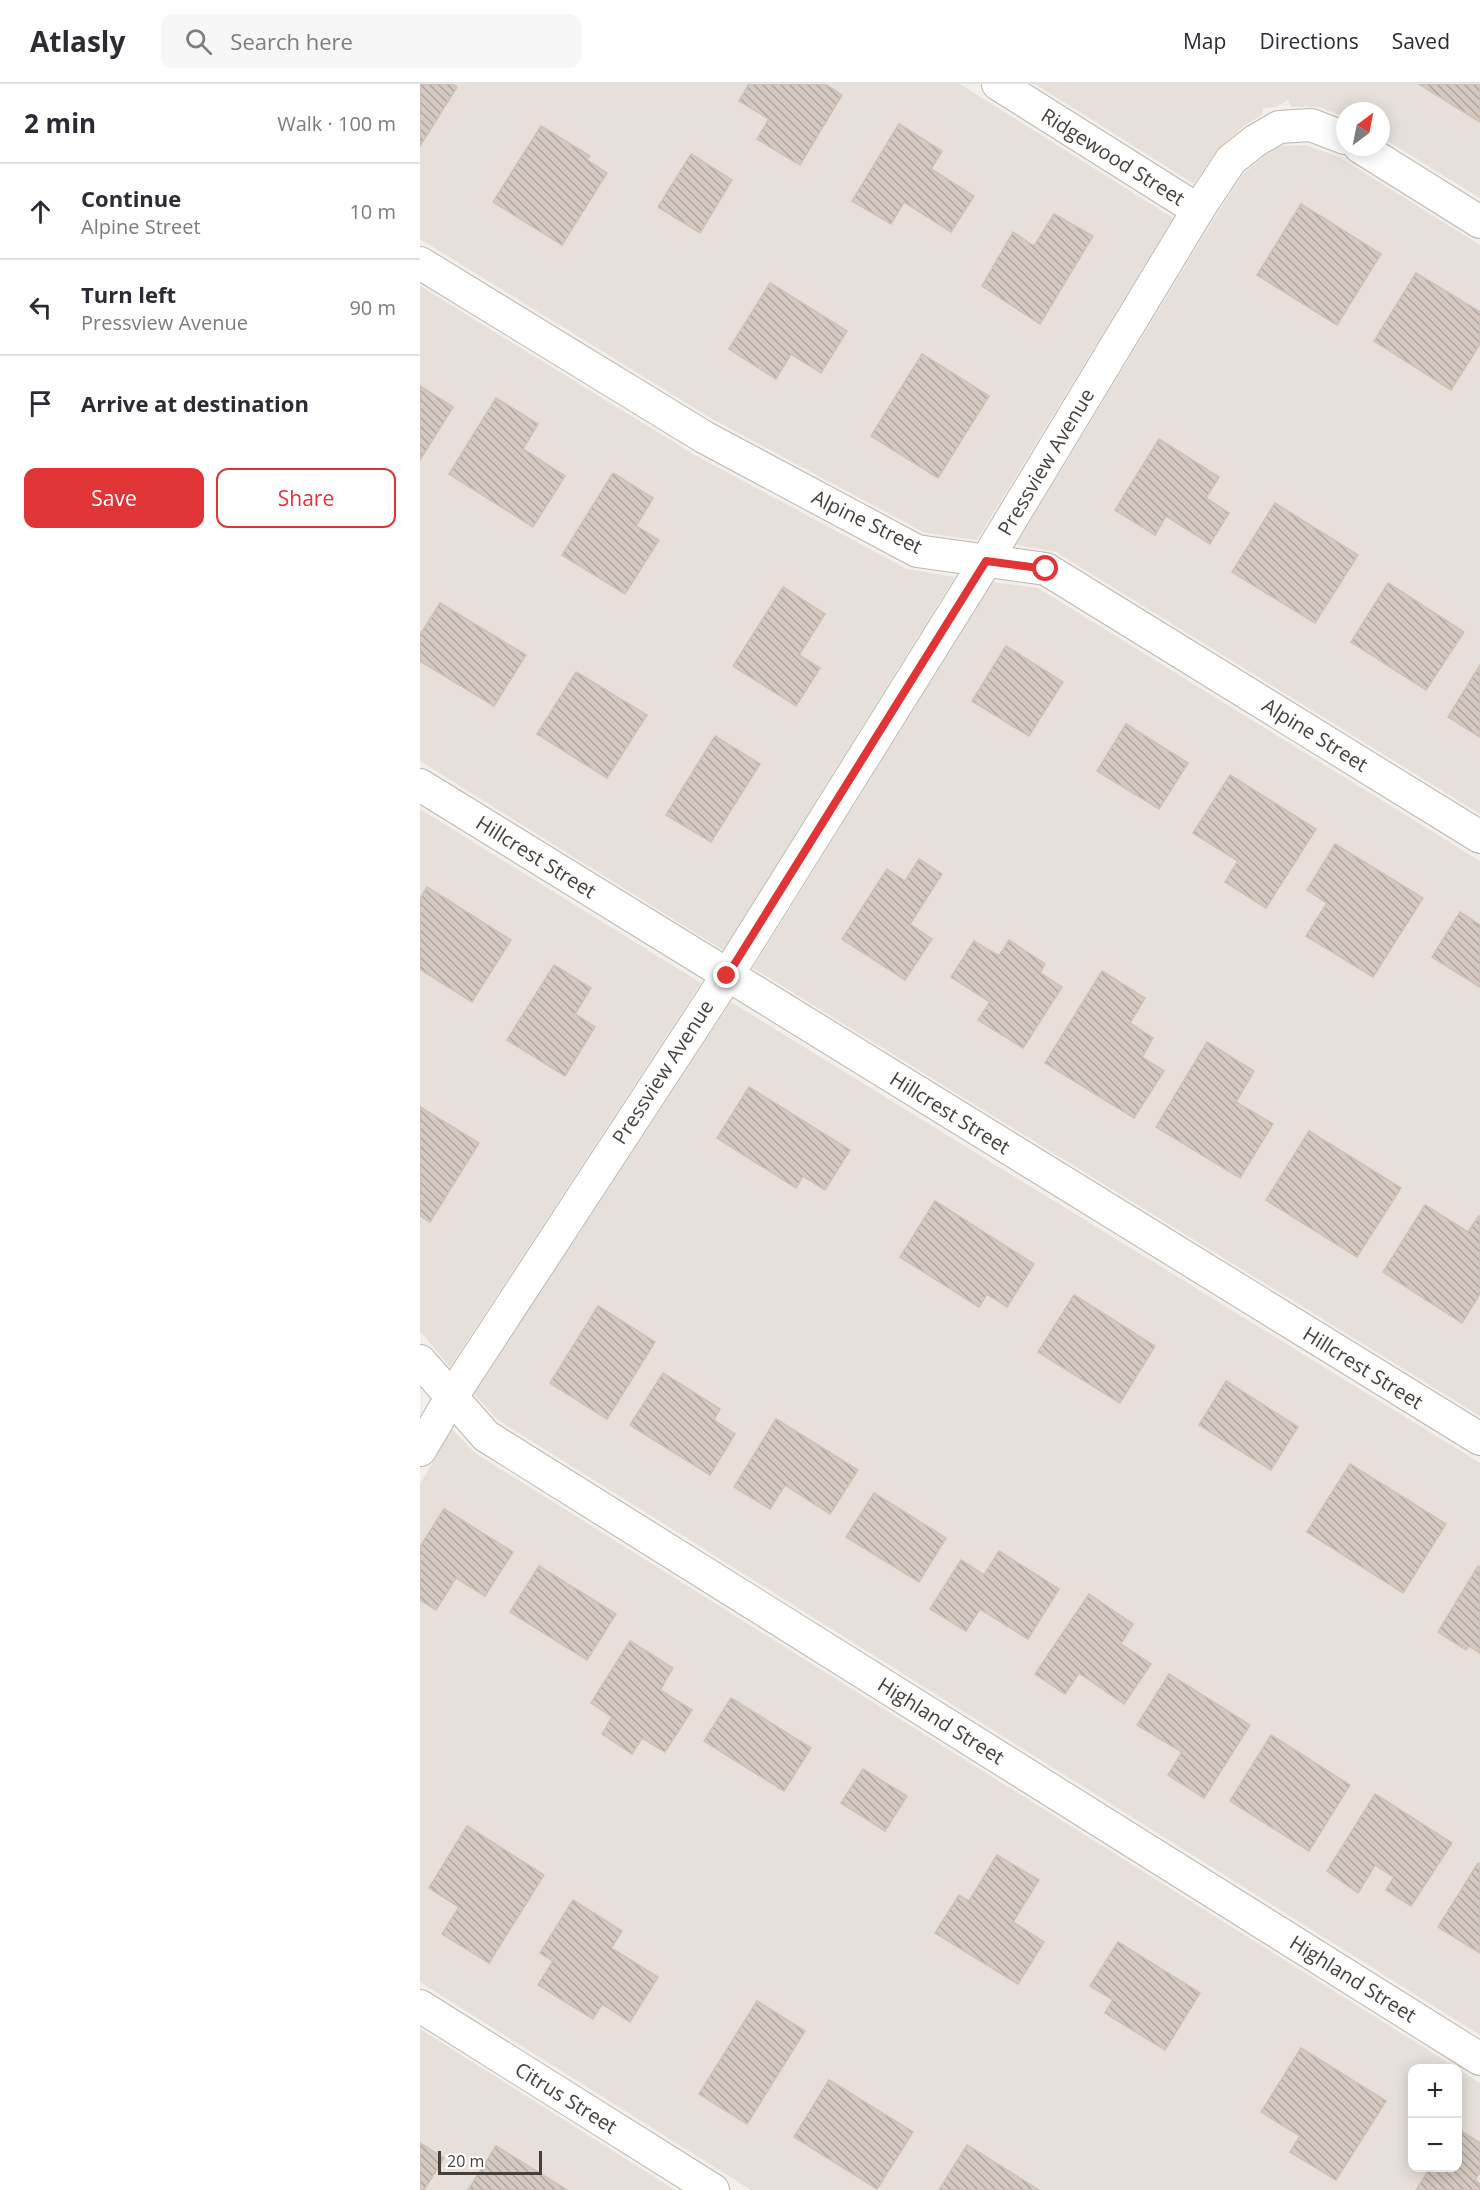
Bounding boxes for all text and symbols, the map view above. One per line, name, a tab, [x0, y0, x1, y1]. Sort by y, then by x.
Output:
search box	[161, 14, 581, 68]
text: Atlasly	[30, 22, 125, 60]
icon: search	[182, 25, 215, 58]
text: Search here	[230, 26, 353, 56]
text: Map	[1183, 27, 1226, 55]
text: Directions	[1259, 27, 1359, 55]
text: Saved	[1392, 27, 1450, 55]
street label: Ridgewood Street	[1036, 102, 1190, 212]
north arrow	[1336, 102, 1390, 156]
text: 2 min	[24, 105, 96, 141]
text: Walk · 100 m	[277, 110, 396, 137]
text: Continue	[81, 183, 181, 213]
icon: ahead	[24, 195, 57, 228]
text: 10 m	[349, 198, 396, 225]
text: Alpine Street	[81, 213, 201, 240]
text: Turn left	[81, 279, 176, 309]
icon: left	[24, 291, 57, 324]
text: 90 m	[349, 294, 396, 321]
text: Pressview Avenue	[81, 309, 248, 336]
street label: Pressview Avenue	[991, 383, 1100, 540]
icon: arrive	[24, 387, 57, 420]
text: Arrive at destination	[81, 388, 309, 418]
button: Save	[24, 468, 204, 528]
button: Share	[216, 468, 396, 528]
street label: Alpine Street	[808, 483, 927, 560]
route start	[1032, 555, 1058, 581]
street label: Alpine Street	[1257, 691, 1373, 778]
street label: Hillcrest Street	[471, 809, 601, 904]
route end	[713, 962, 739, 988]
street label: Pressview Avenue	[606, 994, 719, 1149]
street label: Hillcrest Street	[885, 1065, 1015, 1160]
street label: Hillcrest Street	[1298, 1320, 1428, 1415]
street label: Highland Street	[873, 1671, 1010, 1770]
street label: Highland Street	[1285, 1929, 1422, 2028]
street label: Citrus Street	[510, 2055, 623, 2140]
map controls	[1408, 2064, 1462, 2172]
button: +	[1408, 2064, 1462, 2118]
button: −	[1408, 2118, 1462, 2172]
scale bar	[438, 2148, 542, 2176]
text: 20 m	[447, 2150, 484, 2172]

